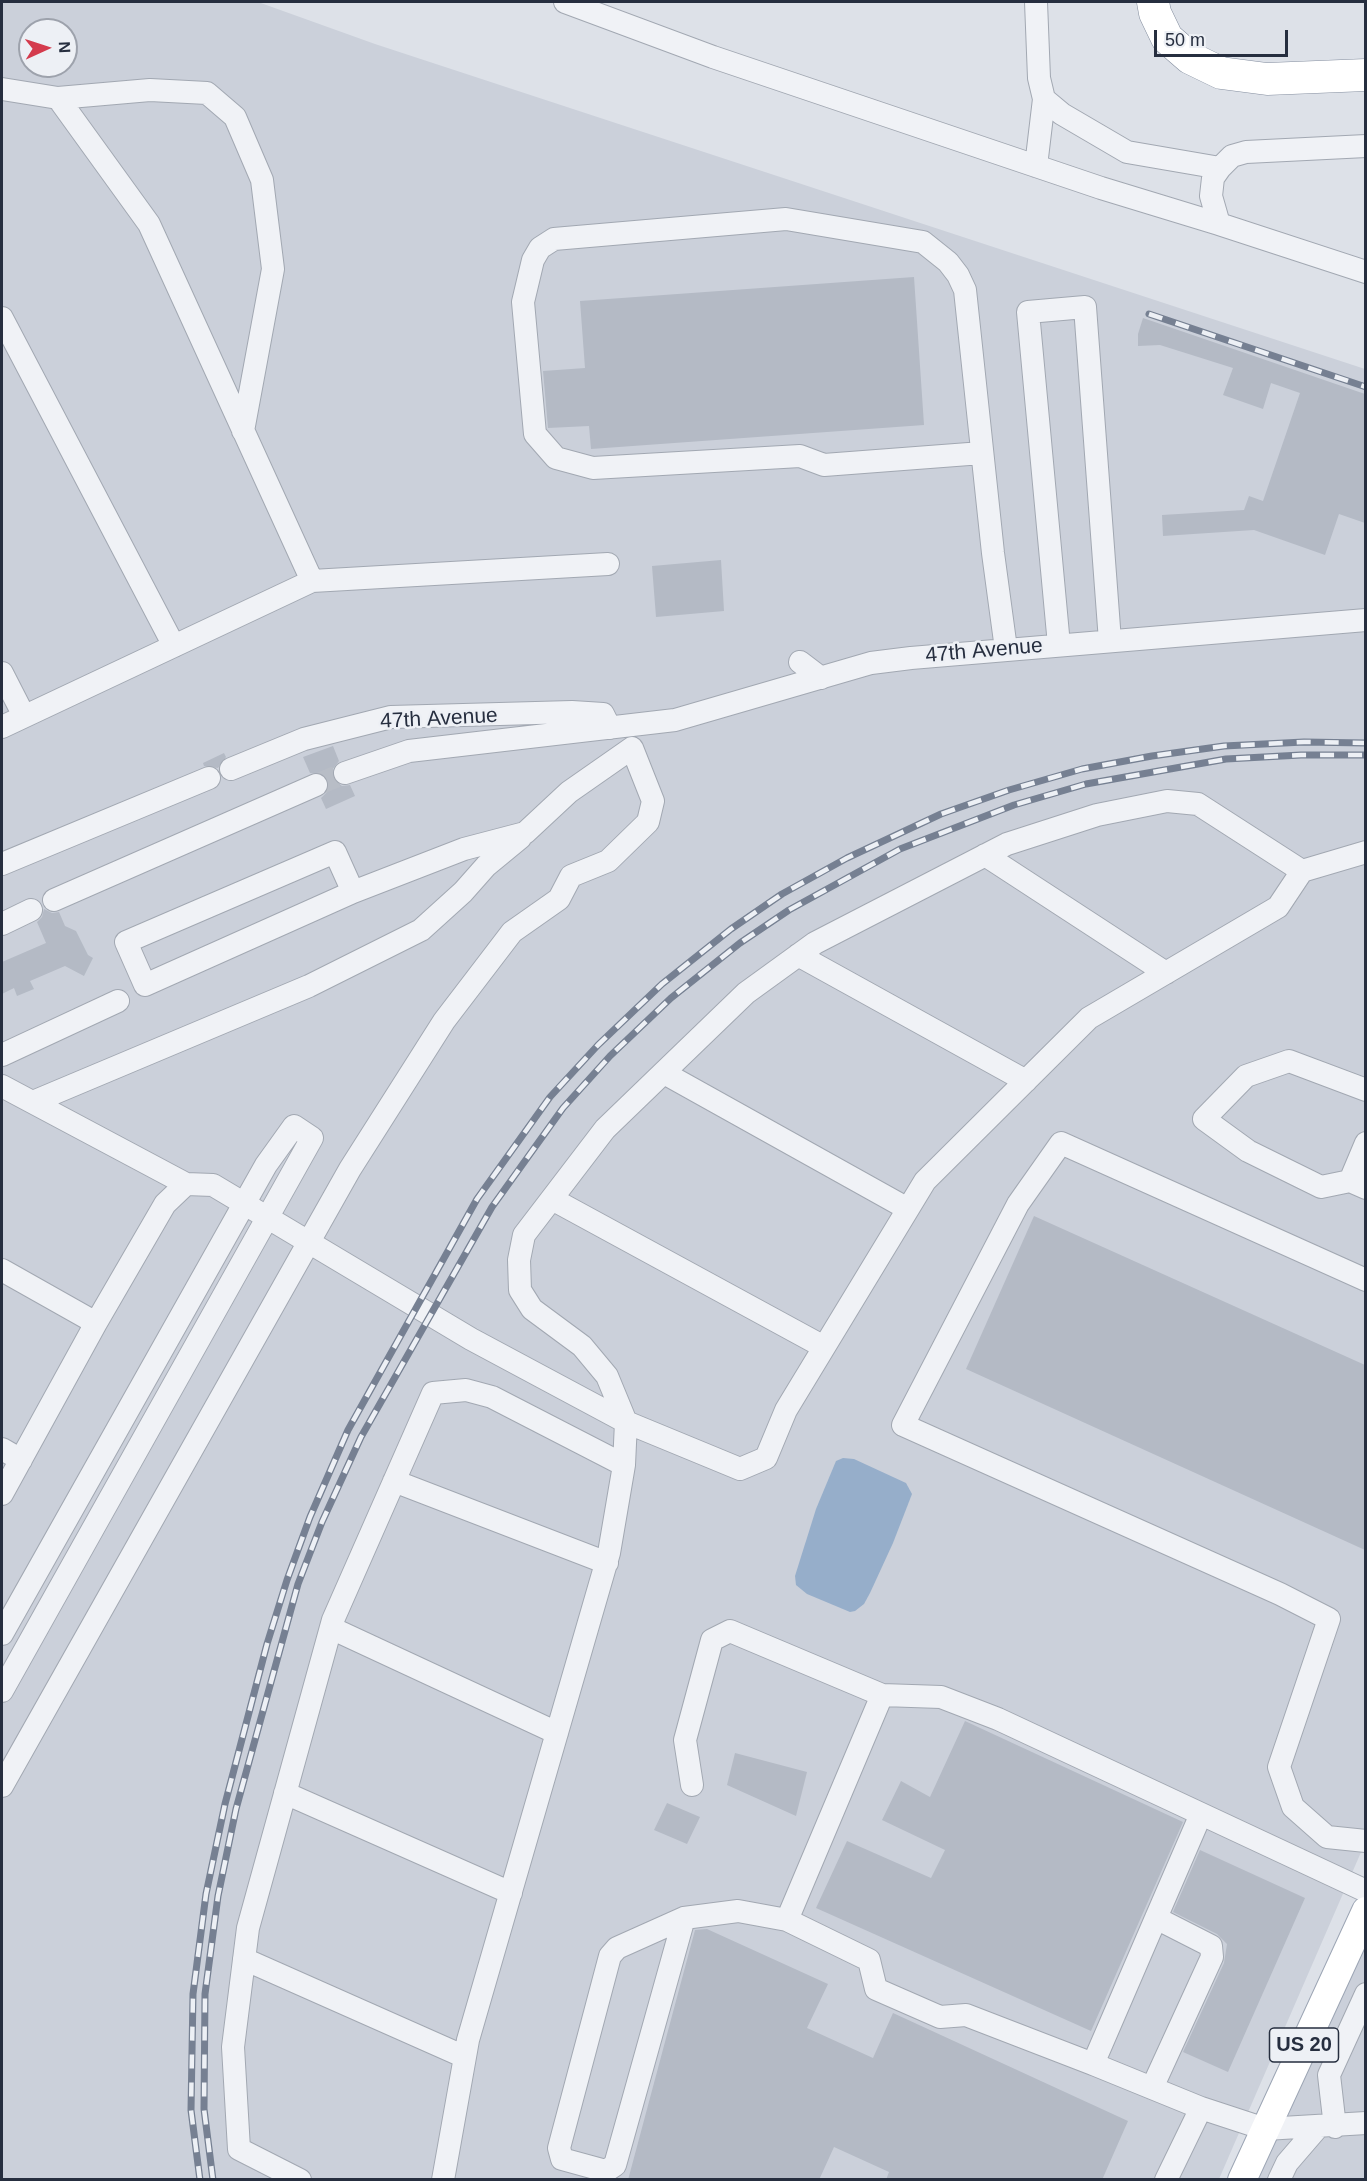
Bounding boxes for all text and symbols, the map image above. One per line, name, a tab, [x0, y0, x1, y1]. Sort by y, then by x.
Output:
north arrow	[18, 18, 78, 78]
scale bar	[1157, 18, 1290, 56]
text: 50 m	[1165, 30, 1205, 50]
text: N	[56, 41, 73, 53]
street label: 47th Avenue	[924, 633, 1044, 669]
street label: 47th Avenue	[380, 703, 498, 735]
road number: US 20	[1270, 2028, 1338, 2062]

